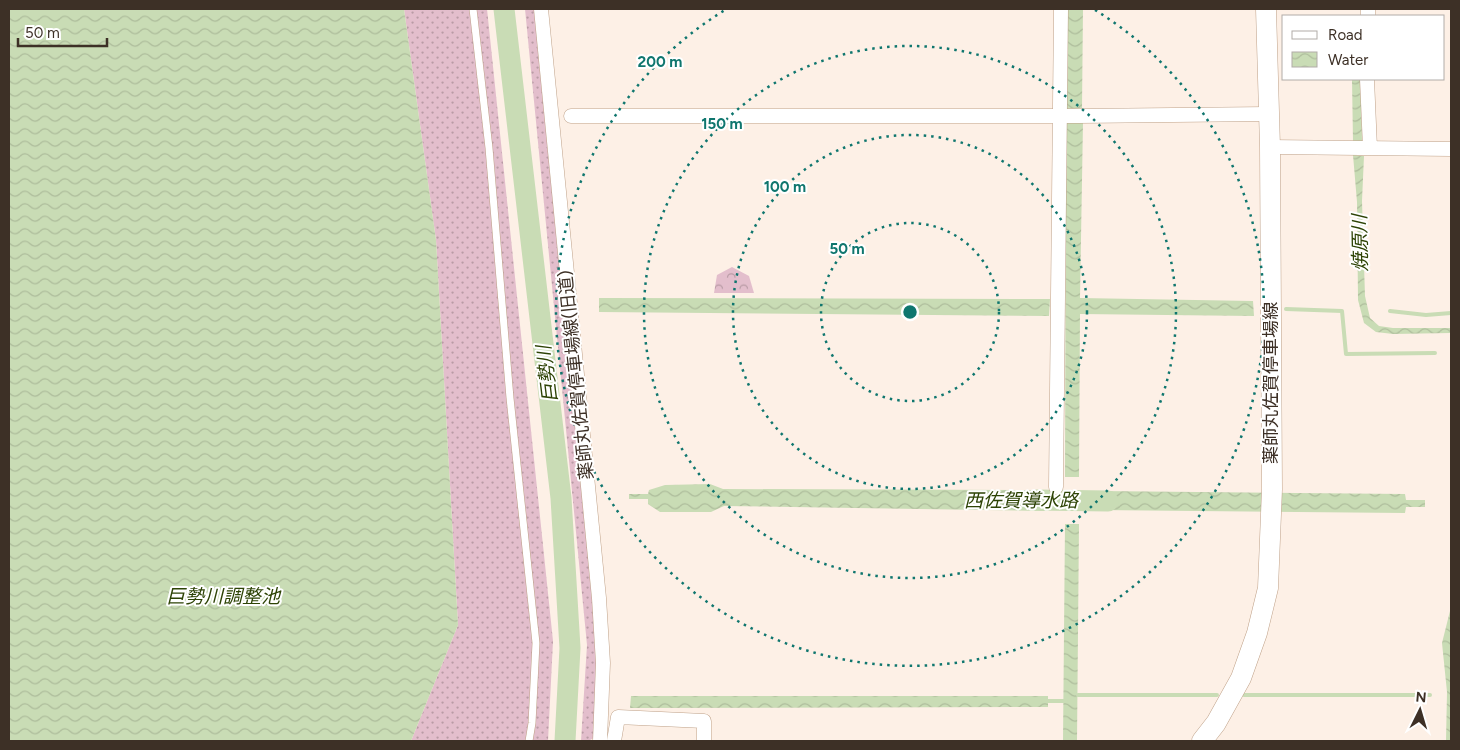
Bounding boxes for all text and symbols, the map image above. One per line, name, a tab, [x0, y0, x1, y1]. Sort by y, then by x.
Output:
scale bar	[18, 15, 106, 47]
legend	[1282, 15, 1445, 80]
text: 50 m	[25, 24, 60, 42]
text: Road	[1328, 26, 1363, 44]
text: Water	[1328, 51, 1368, 69]
text: 200 m	[638, 53, 682, 71]
text: 150 m	[701, 115, 743, 133]
text: 100 m	[764, 178, 806, 196]
water label: 焼原川	[1348, 212, 1372, 272]
text: 50 m	[829, 240, 865, 258]
street label: 薬師丸佐賀停車場線(旧道)	[554, 269, 598, 481]
street label: 薬師丸佐賀停車場線	[1260, 302, 1282, 464]
centre of rings	[901, 303, 919, 321]
water label: 巨勢川	[532, 342, 562, 404]
water label: 西佐賀導水路	[964, 489, 1080, 512]
water label: 巨勢川調整池	[166, 585, 282, 608]
north arrow	[1395, 685, 1445, 735]
text: N	[1415, 689, 1427, 706]

